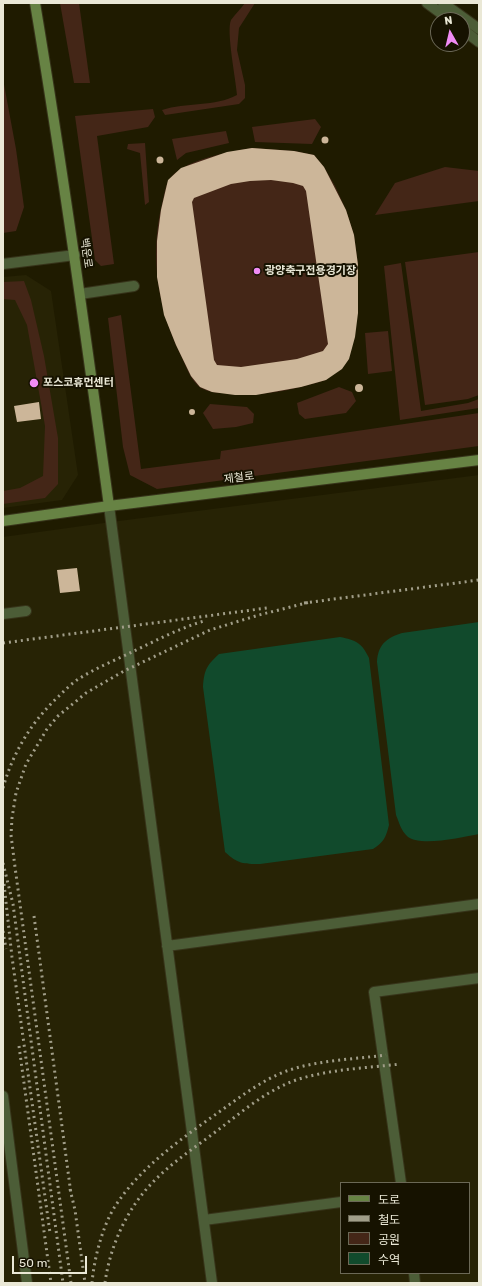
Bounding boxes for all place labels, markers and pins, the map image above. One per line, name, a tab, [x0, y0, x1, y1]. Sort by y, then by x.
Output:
place label: 광양축구전용경기장	[265, 264, 356, 278]
marker: 광양축구전용경기장	[252, 266, 262, 276]
place label: 포스코휴먼센터	[43, 376, 114, 390]
marker: 포스코휴먼센터	[28, 377, 40, 389]

